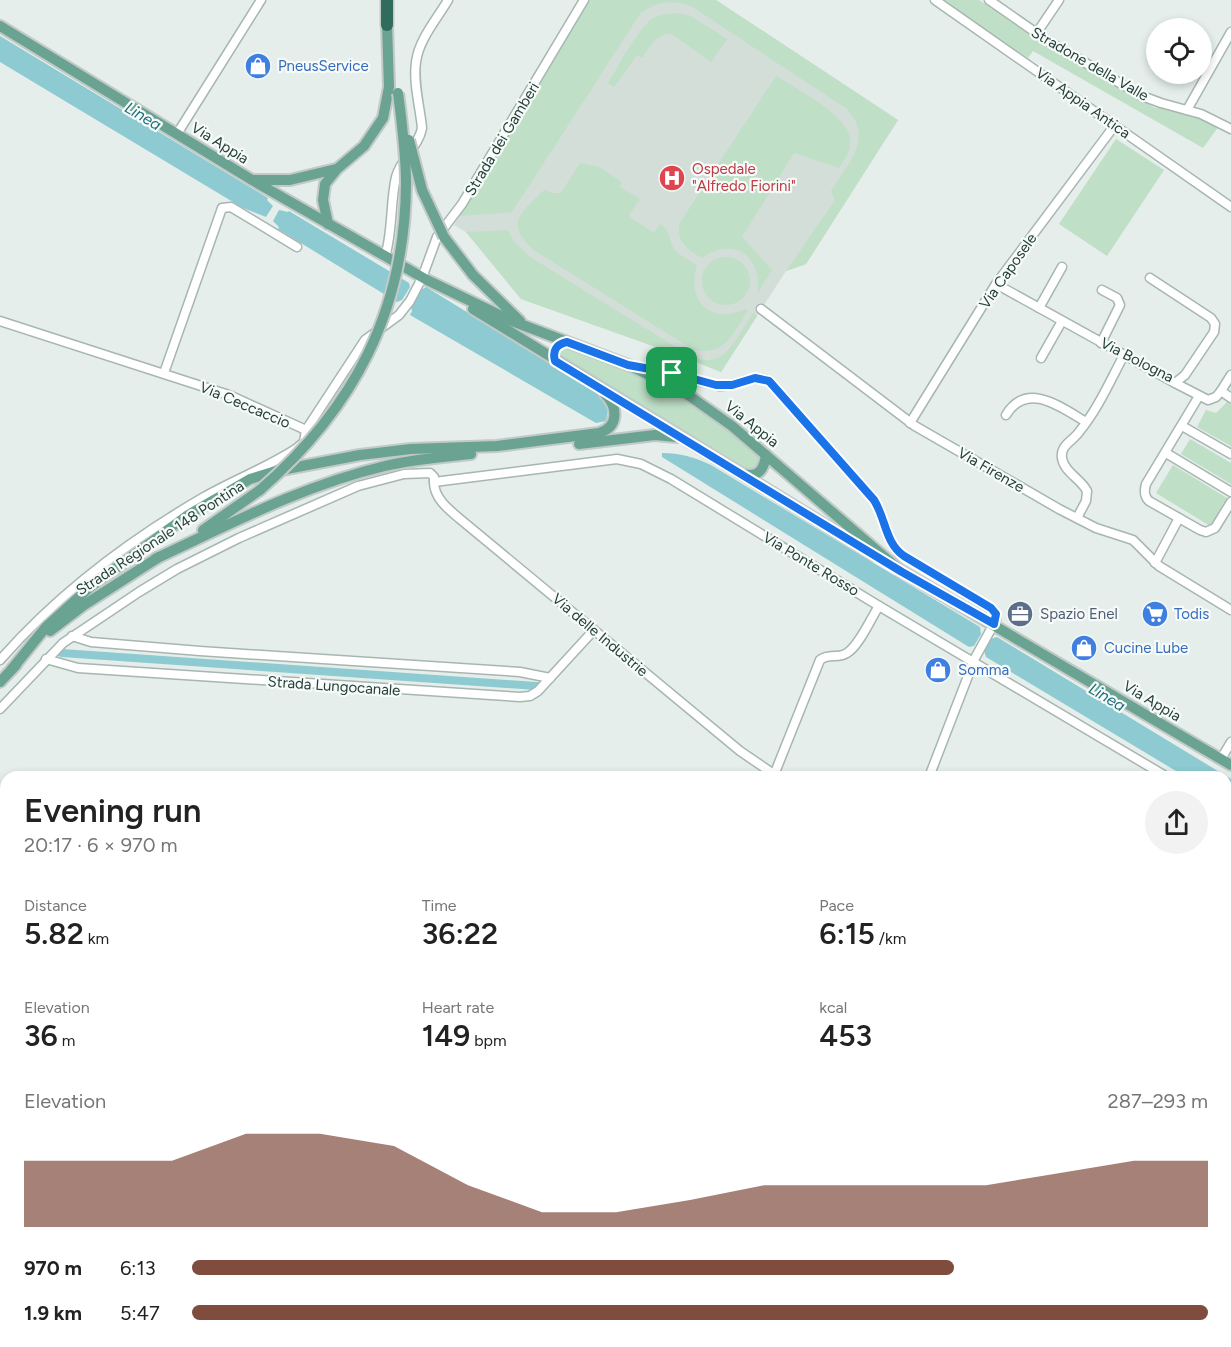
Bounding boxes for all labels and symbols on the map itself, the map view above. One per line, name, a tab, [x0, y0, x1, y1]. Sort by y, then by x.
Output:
street label: Stradone della Valle	[1028, 23, 1152, 105]
shop icon: PneusService	[243, 51, 273, 81]
place label: PneusService	[278, 57, 369, 75]
street label: Via Appia Antica	[1032, 64, 1134, 142]
street label: Strada dei Gamberi	[461, 79, 543, 199]
water label: Linea	[121, 98, 165, 134]
street label: Via Appia	[188, 118, 252, 168]
place label: Ospedale "Alfredo Fiorini"	[692, 160, 796, 195]
hospital icon: Ospedale "Alfredo Fiorini"	[657, 163, 687, 193]
street label: Via Caposele	[975, 230, 1041, 312]
street label: Via Bologna	[1097, 334, 1177, 386]
pin	[646, 347, 697, 398]
street label: Via Ceccaccio	[197, 378, 293, 432]
street label: Via Appia	[721, 397, 783, 451]
street label: Via Firenze	[954, 444, 1028, 496]
street label: Strada Regionale 148 Pontina	[73, 477, 247, 599]
street label: Via Ponte Rosso	[760, 528, 863, 600]
street label: Via delle Industrie	[548, 590, 652, 680]
office icon: Spazio Enel	[1005, 599, 1035, 629]
supermarket icon: Todis	[1140, 599, 1170, 629]
place label: Spazio Enel	[1040, 605, 1118, 623]
place label: Todis	[1174, 605, 1209, 623]
shop icon: Cucine Lube	[1069, 633, 1099, 663]
place label: Cucine Lube	[1104, 639, 1188, 657]
shop icon: Somma	[923, 655, 953, 685]
place label: Somma	[958, 661, 1009, 679]
street label: Strada Lungocanale	[267, 672, 401, 700]
street label: Via Appia	[1120, 677, 1184, 725]
water label: Linea	[1085, 679, 1129, 715]

